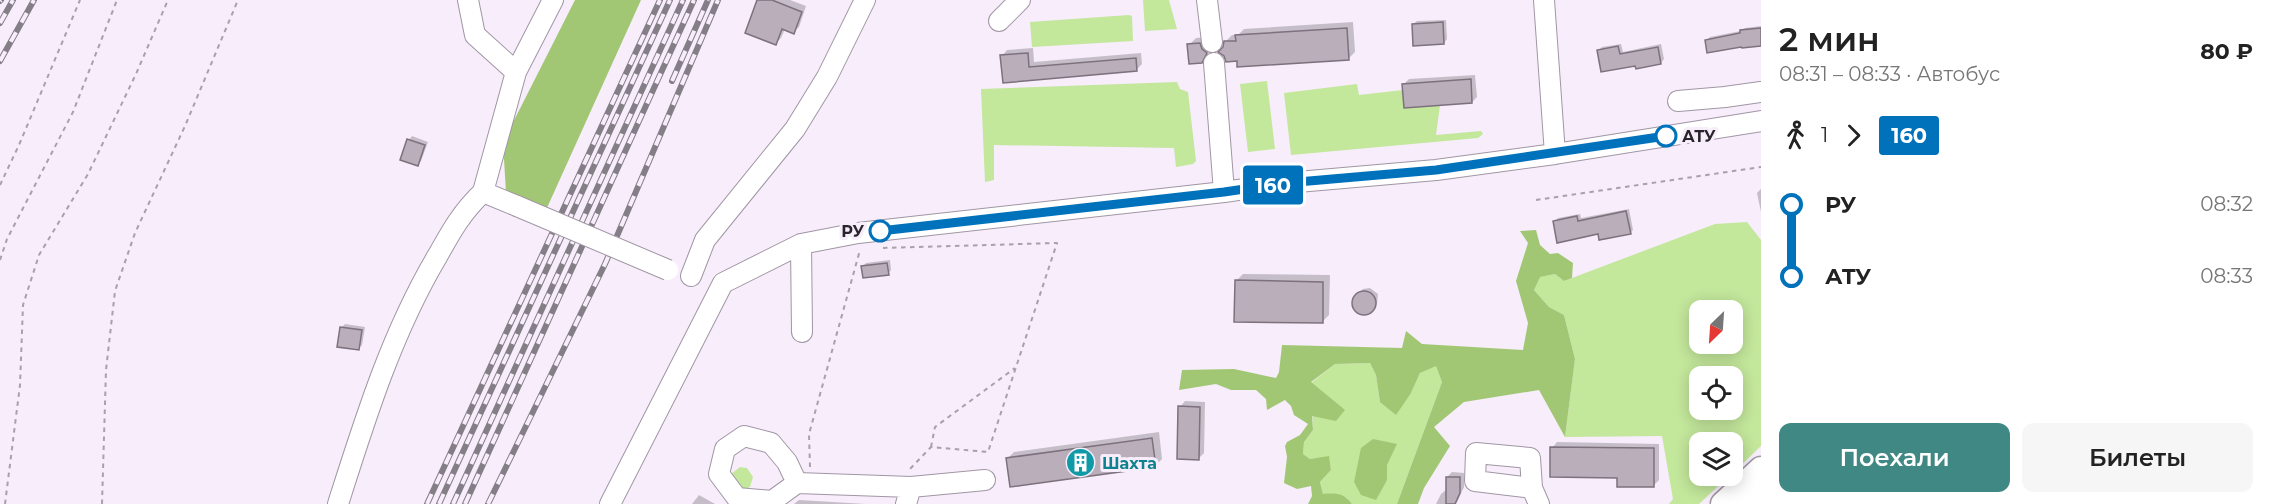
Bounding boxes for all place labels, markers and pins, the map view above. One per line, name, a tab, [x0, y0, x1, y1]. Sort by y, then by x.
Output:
marker: АТУ	[1655, 125, 1677, 147]
place label: АТУ	[1682, 127, 1716, 146]
marker: РУ	[869, 220, 891, 242]
place label: РУ	[841, 222, 864, 241]
building icon: Шахта	[1065, 447, 1097, 479]
place label: Шахта	[1102, 454, 1157, 473]

